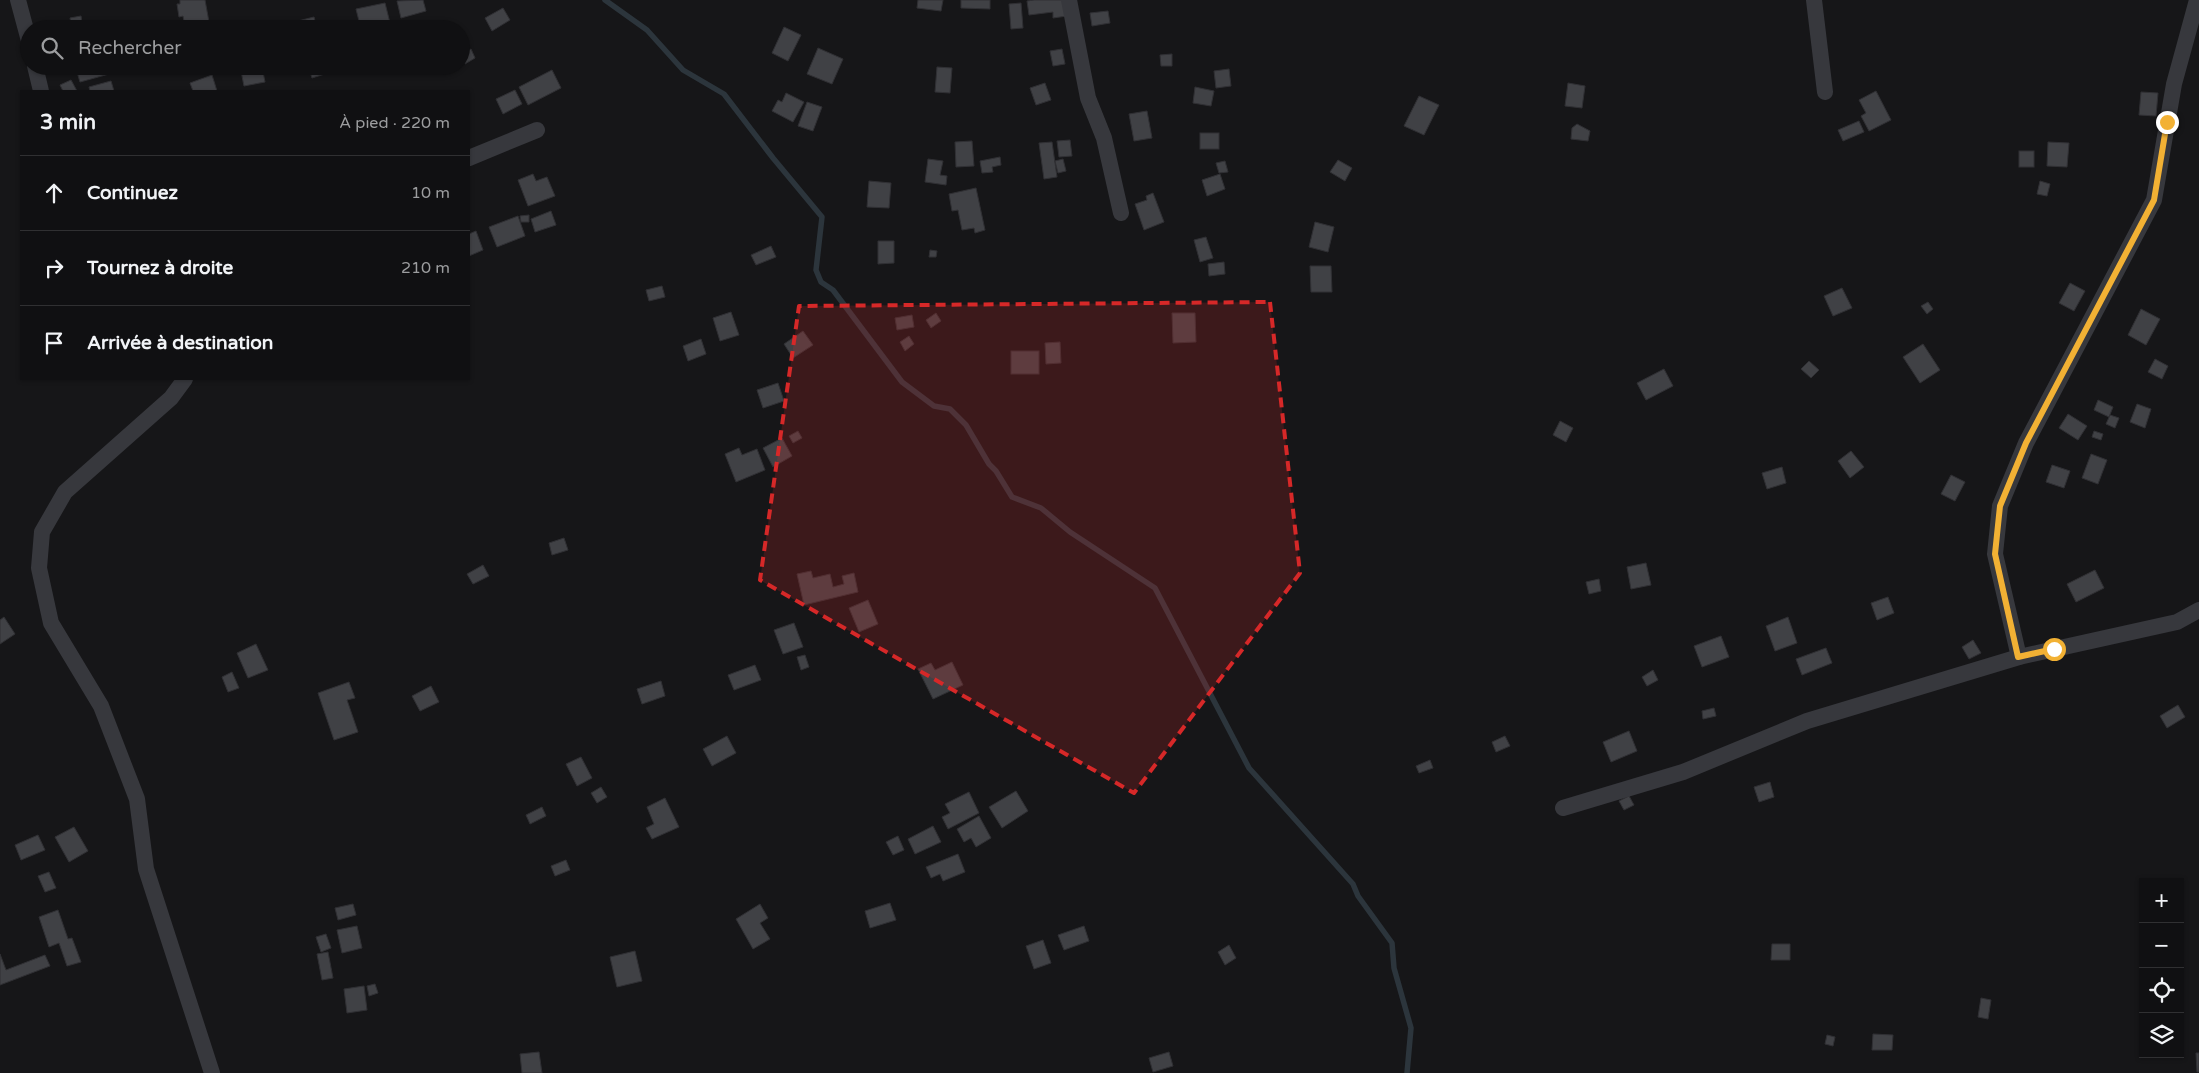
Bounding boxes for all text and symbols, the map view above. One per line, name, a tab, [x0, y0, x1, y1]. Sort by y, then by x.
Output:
search box	[20, 20, 470, 75]
icon: search	[38, 34, 66, 62]
text: Rechercher	[78, 37, 181, 59]
text: 3 min	[40, 110, 96, 135]
route end	[2156, 111, 2179, 134]
text: À pied · 220 m	[339, 113, 450, 133]
icon: ahead	[40, 179, 68, 207]
text: Continuez	[87, 182, 178, 204]
text: 10 m	[411, 183, 450, 203]
icon: right	[40, 254, 68, 282]
text: Tournez à droite	[87, 257, 233, 279]
text: 210 m	[401, 258, 450, 278]
icon: arrive	[40, 329, 68, 357]
text: Arrivée à destination	[87, 332, 273, 354]
route start	[2043, 638, 2066, 661]
map controls	[2139, 878, 2184, 1058]
button: +	[2139, 878, 2184, 923]
button: −	[2139, 923, 2184, 968]
button: locate	[2139, 968, 2184, 1013]
button: layers	[2139, 1013, 2184, 1058]

